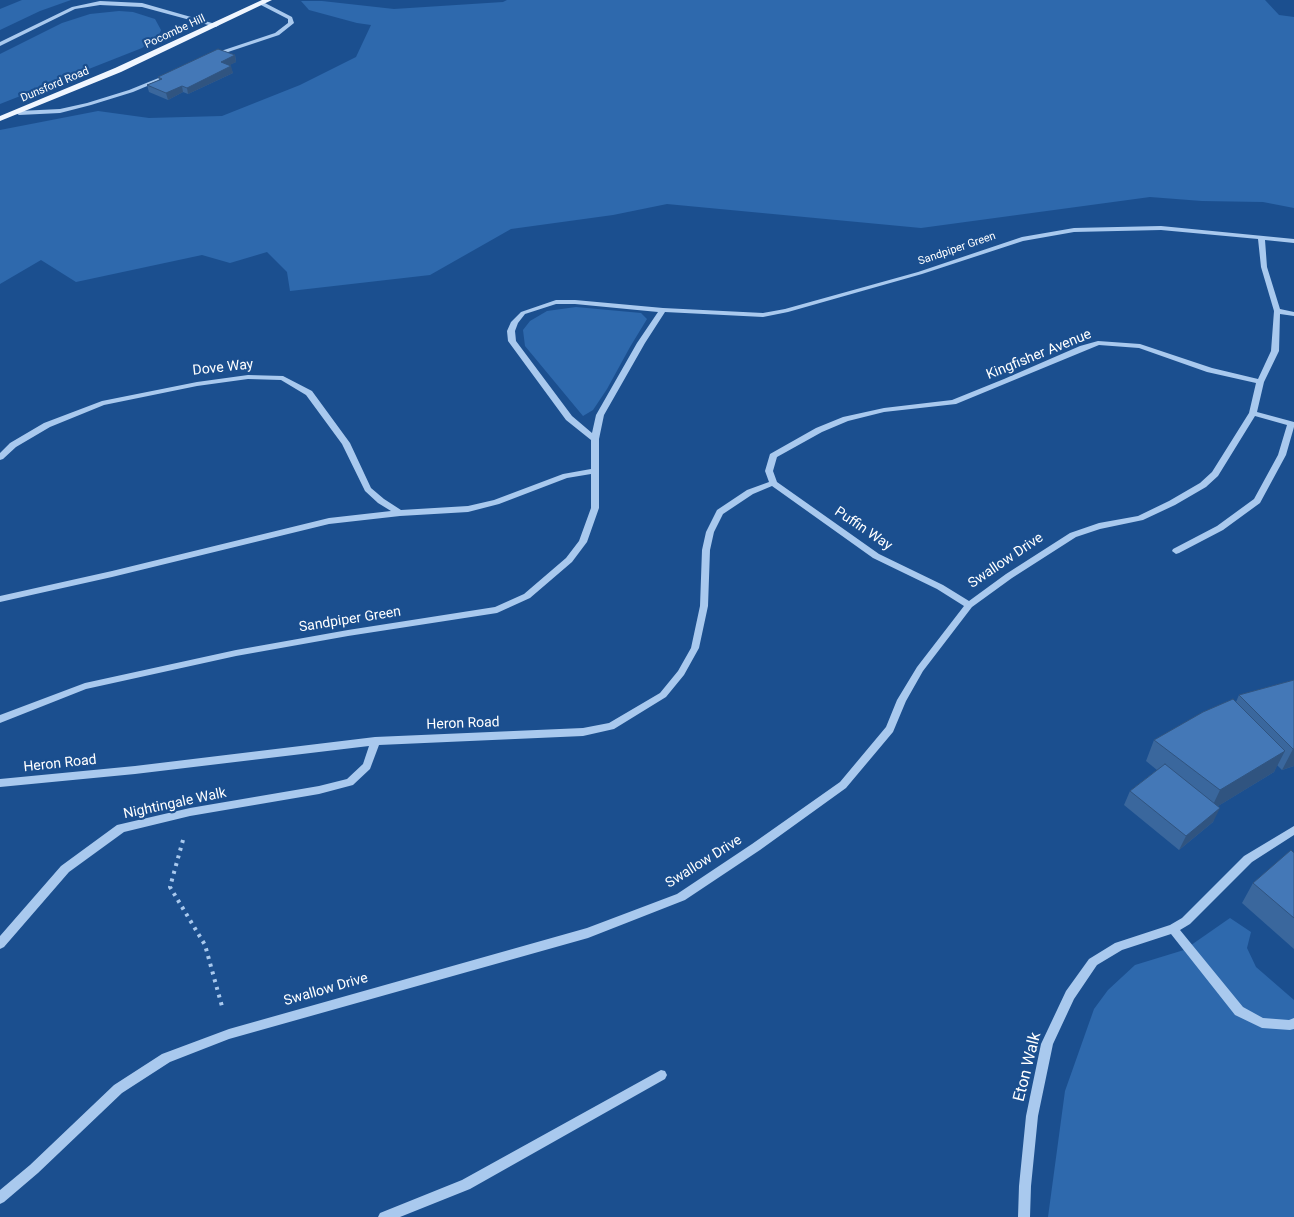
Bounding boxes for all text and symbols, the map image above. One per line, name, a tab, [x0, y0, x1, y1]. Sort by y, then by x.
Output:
street label: Pocombe Hill	[143, 12, 207, 52]
street label: Dunsford Road	[19, 65, 91, 105]
street label: Sandpiper Green	[917, 230, 997, 268]
street label: Kingfisher Avenue	[984, 326, 1094, 384]
street label: Dove Way	[192, 356, 254, 380]
street label: Puffin Way	[831, 504, 895, 554]
street label: Swallow Drive	[965, 530, 1047, 592]
street label: Sandpiper Green	[298, 604, 402, 636]
street label: Heron Road	[426, 714, 500, 734]
street label: Heron Road	[23, 752, 97, 776]
street label: Nightingale Walk	[122, 785, 228, 823]
street label: Swallow Drive	[663, 832, 745, 892]
street label: Swallow Drive	[282, 970, 370, 1010]
street label: Eton Walk	[1010, 1030, 1046, 1104]

